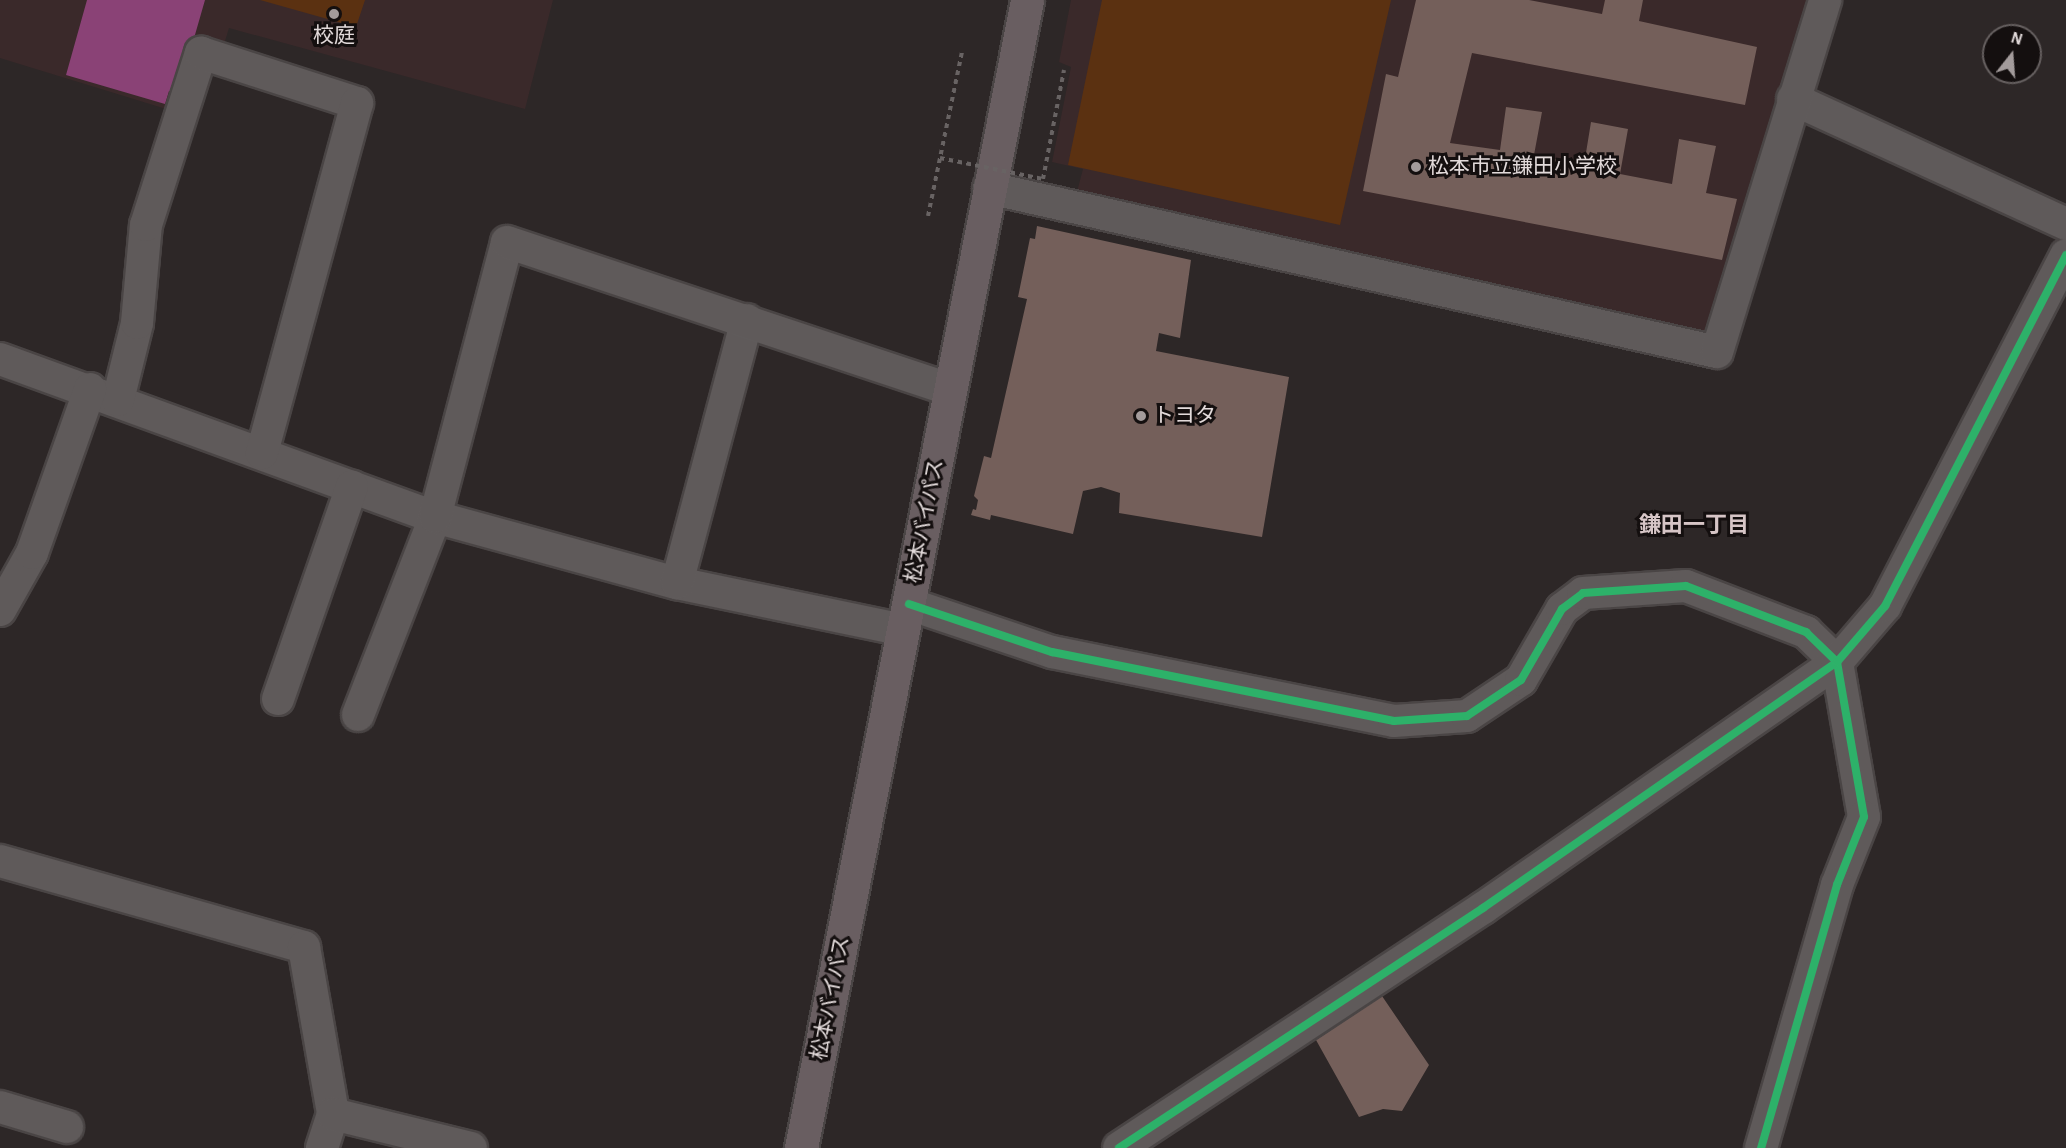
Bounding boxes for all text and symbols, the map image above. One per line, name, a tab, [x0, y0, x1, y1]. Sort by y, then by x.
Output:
marker: 校庭	[327, 7, 341, 21]
place label: 校庭	[313, 23, 355, 49]
north arrow	[1982, 24, 2042, 84]
text: N	[2009, 29, 2024, 48]
place label: 松本市立鎌田小学校	[1428, 154, 1617, 180]
marker: 松本市立鎌田小学校	[1409, 160, 1423, 174]
place label: トヨタ	[1153, 403, 1216, 429]
marker: トヨタ	[1134, 409, 1148, 423]
street label: 松本バイパス	[901, 457, 949, 585]
district label: 鎌田一丁目	[1639, 513, 1749, 539]
street label: 松本バイパス	[807, 934, 855, 1062]

